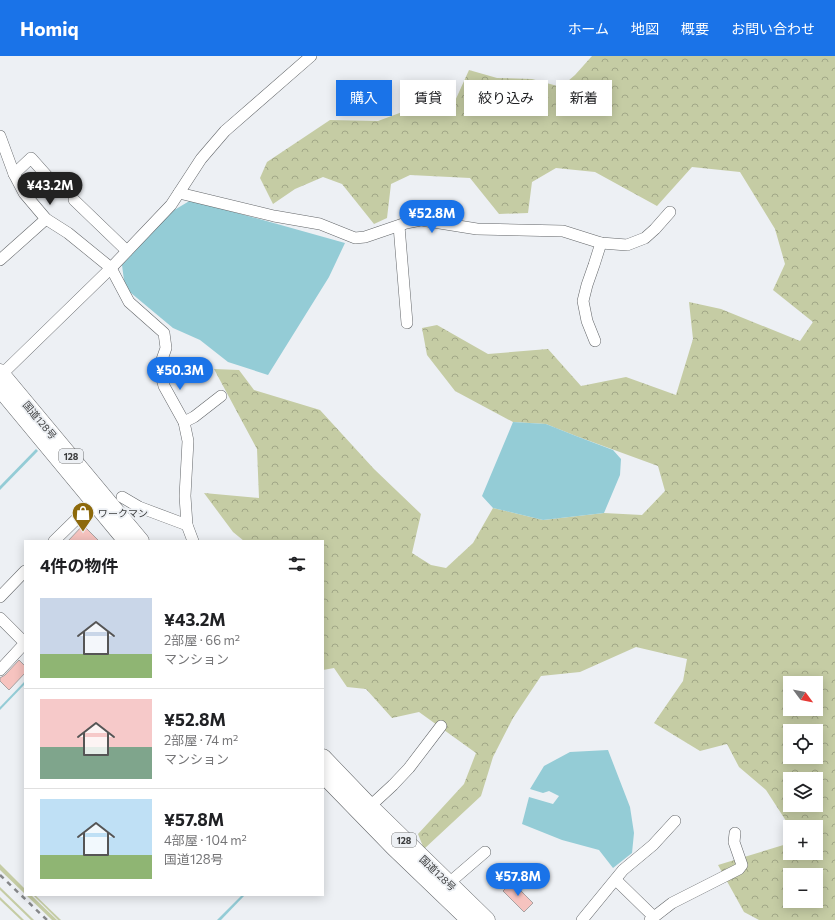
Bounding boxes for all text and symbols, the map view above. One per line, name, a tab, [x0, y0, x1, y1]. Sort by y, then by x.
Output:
text: Homiq	[20, 17, 79, 40]
text: ホーム	[567, 20, 609, 37]
text: 地図	[631, 20, 659, 37]
text: 概要	[681, 20, 709, 37]
text: お問い合わせ	[731, 20, 815, 37]
chip: 購入	[336, 80, 392, 116]
chip: 賃貸	[400, 80, 456, 116]
chip: 絞り込み	[464, 80, 548, 116]
chip: 新着	[556, 80, 612, 116]
pin: ¥43.2M	[17, 172, 83, 206]
text: ¥43.2M	[26, 177, 74, 193]
pin: ¥52.8M	[399, 200, 465, 234]
text: ¥52.8M	[408, 205, 456, 221]
pin: ¥50.3M	[147, 357, 213, 391]
text: ¥50.3M	[156, 362, 204, 378]
street label: 国道128号	[21, 399, 59, 441]
road number: 128	[59, 449, 83, 463]
shop icon: ワークマン	[70, 500, 96, 533]
place label: ワークマン	[98, 507, 148, 519]
icon: filters	[286, 553, 308, 575]
text: 4件の物件	[40, 555, 118, 576]
text: ¥43.2M	[164, 609, 226, 630]
icon: home	[72, 614, 120, 662]
text: 2部屋 · 66 m²	[164, 632, 240, 648]
text: マンション	[164, 651, 229, 667]
north arrow	[783, 676, 823, 716]
map controls	[783, 676, 823, 908]
text: ¥52.8M	[164, 709, 226, 730]
icon: home	[72, 715, 120, 763]
button: locate	[783, 724, 823, 764]
text: 2部屋 · 74 m²	[164, 732, 238, 748]
text: マンション	[164, 751, 229, 767]
button: layers	[783, 772, 823, 812]
text: ¥57.8M	[164, 809, 224, 830]
icon: home	[72, 815, 120, 863]
button: +	[783, 820, 823, 860]
text: 4部屋 · 104 m²	[164, 832, 247, 848]
road number: 128	[392, 833, 416, 847]
text: 国道128号	[164, 851, 224, 867]
street label: 国道128号	[417, 853, 459, 893]
pin: ¥57.8M	[485, 863, 551, 897]
text: ¥57.8M	[495, 868, 541, 884]
button: −	[783, 868, 823, 908]

